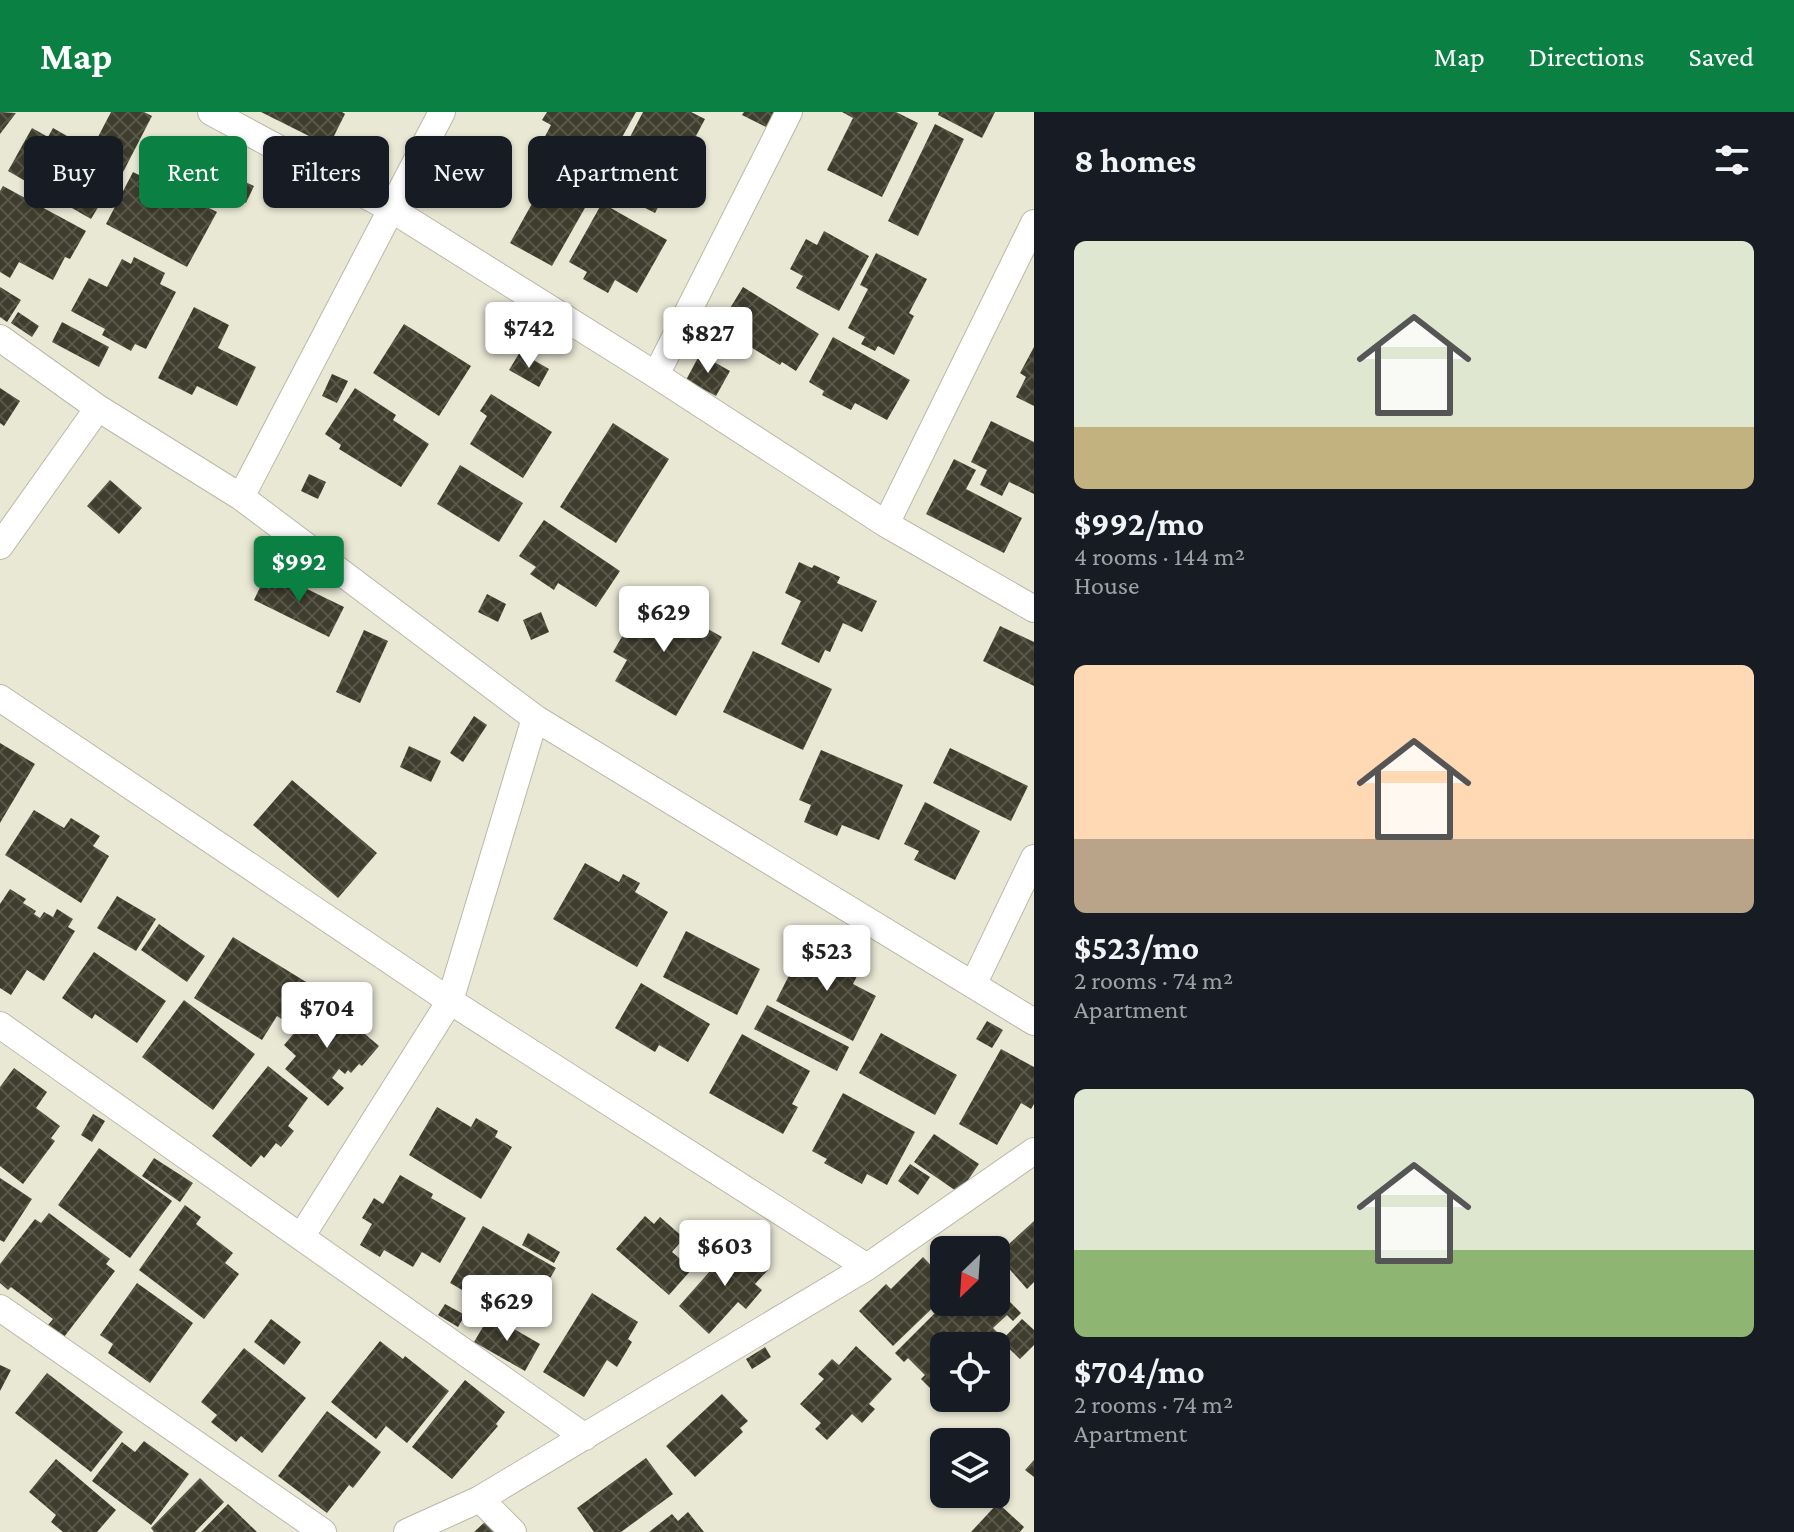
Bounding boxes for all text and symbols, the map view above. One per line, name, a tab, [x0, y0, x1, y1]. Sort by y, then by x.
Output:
text: Map	[40, 35, 113, 77]
text: Map	[1434, 41, 1485, 72]
text: Directions	[1529, 41, 1644, 72]
text: Saved	[1688, 41, 1754, 72]
chip: Buy	[24, 136, 123, 208]
chip: Rent	[139, 136, 247, 208]
chip: Filters	[263, 136, 389, 208]
chip: New	[405, 136, 512, 208]
chip: Apartment	[528, 136, 706, 208]
icon: filters	[1710, 138, 1754, 182]
text: 8 homes	[1074, 142, 1196, 179]
icon: home	[1342, 293, 1486, 437]
pin: $742	[482, 302, 576, 370]
pin: $827	[661, 307, 755, 375]
text: $742	[503, 313, 555, 342]
text: $827	[681, 318, 735, 347]
text: $992/mo	[1074, 505, 1204, 542]
pin: $992	[252, 536, 346, 604]
text: 4 rooms · 144 m²	[1074, 542, 1245, 571]
text: $992	[272, 547, 326, 576]
text: House	[1074, 571, 1139, 600]
pin: $629	[617, 586, 711, 654]
text: $629	[637, 597, 691, 626]
icon: home	[1342, 717, 1486, 861]
pin: $523	[780, 925, 874, 993]
text: $523/mo	[1074, 929, 1199, 966]
text: $523	[801, 936, 853, 965]
text: 2 rooms · 74 m²	[1074, 966, 1233, 995]
pin: $704	[280, 982, 374, 1050]
text: $704	[299, 993, 355, 1022]
text: Apartment	[1074, 995, 1187, 1024]
icon: home	[1342, 1141, 1486, 1285]
pin: $603	[678, 1220, 772, 1288]
text: $603	[697, 1231, 753, 1260]
north arrow	[930, 1236, 1010, 1316]
map controls	[930, 1236, 1010, 1508]
pin: $629	[460, 1275, 554, 1343]
text: $629	[480, 1286, 534, 1315]
button: locate	[930, 1332, 1010, 1412]
text: $704/mo	[1074, 1353, 1205, 1390]
text: 2 rooms · 74 m²	[1074, 1390, 1233, 1419]
text: Apartment	[1074, 1419, 1187, 1448]
button: layers	[930, 1428, 1010, 1508]

